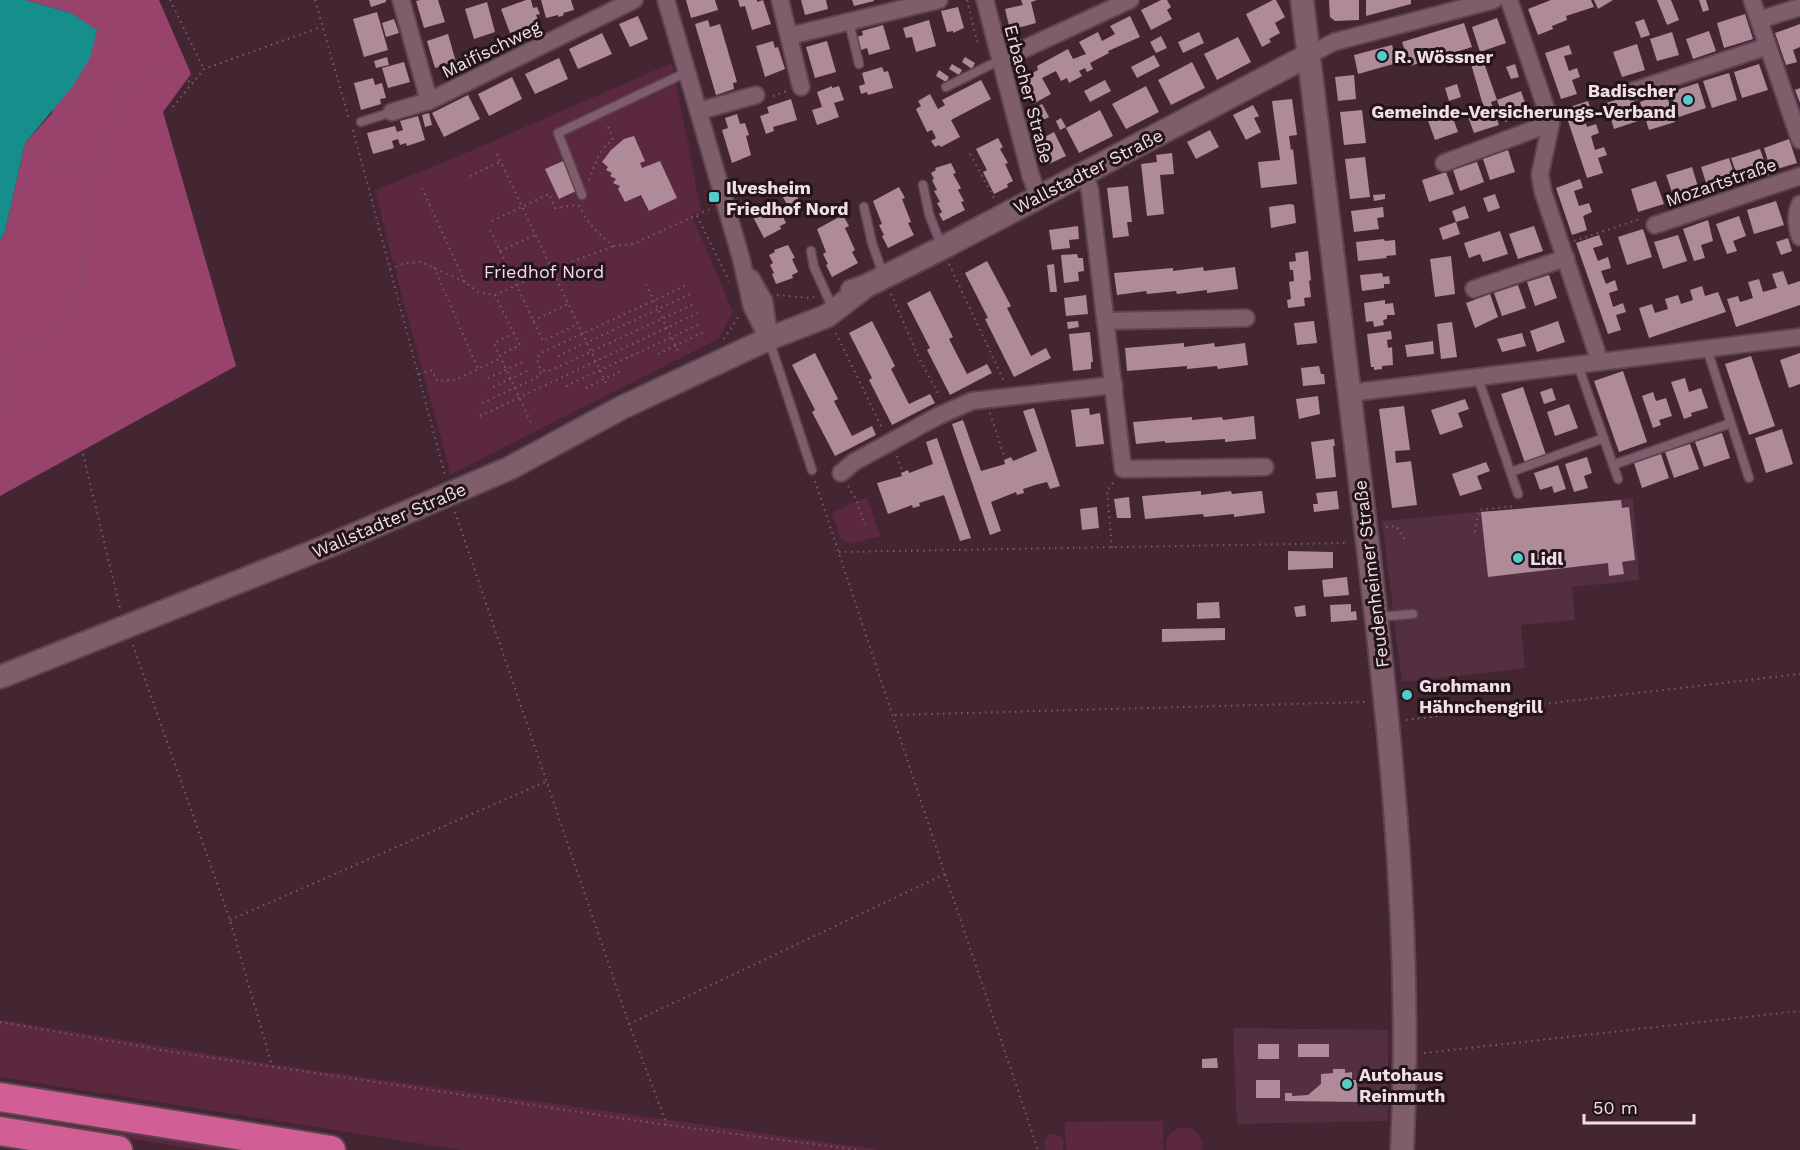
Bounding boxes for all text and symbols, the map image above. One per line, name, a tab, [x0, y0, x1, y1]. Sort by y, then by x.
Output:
street label: Maifischweg	[438, 16, 544, 82]
street label: Erbacher Straße	[1000, 22, 1058, 166]
place label: R. Wössner	[1394, 46, 1493, 67]
marker: R. Wössner	[1375, 49, 1389, 63]
place label: Badischer Gemeinde-Versicherungs-Verband	[1371, 80, 1676, 122]
marker: Badischer Gemeinde-Versicherungs-Verband	[1681, 93, 1695, 107]
street label: Wallstadter Straße	[1010, 124, 1166, 218]
street label: Mozartstraße	[1663, 153, 1779, 211]
place label: Ilvesheim Friedhof Nord	[726, 177, 849, 219]
marker: Ilvesheim Friedhof Nord	[707, 190, 721, 204]
park label: Friedhof Nord	[484, 261, 604, 282]
street label: Wallstadter Straße	[309, 478, 469, 562]
street label: Feudenheimer Straße	[1349, 479, 1393, 669]
place label: Lidl	[1530, 548, 1563, 569]
marker: Lidl	[1511, 551, 1525, 565]
place label: Grohmann Hähnchengrill	[1419, 675, 1543, 717]
marker: Grohmann Hähnchengrill	[1400, 688, 1414, 702]
place label: Autohaus Reinmuth	[1359, 1064, 1445, 1106]
marker: Autohaus Reinmuth	[1340, 1077, 1354, 1091]
scale bar	[1584, 1087, 1694, 1125]
text: 50 m	[1593, 1097, 1638, 1118]

